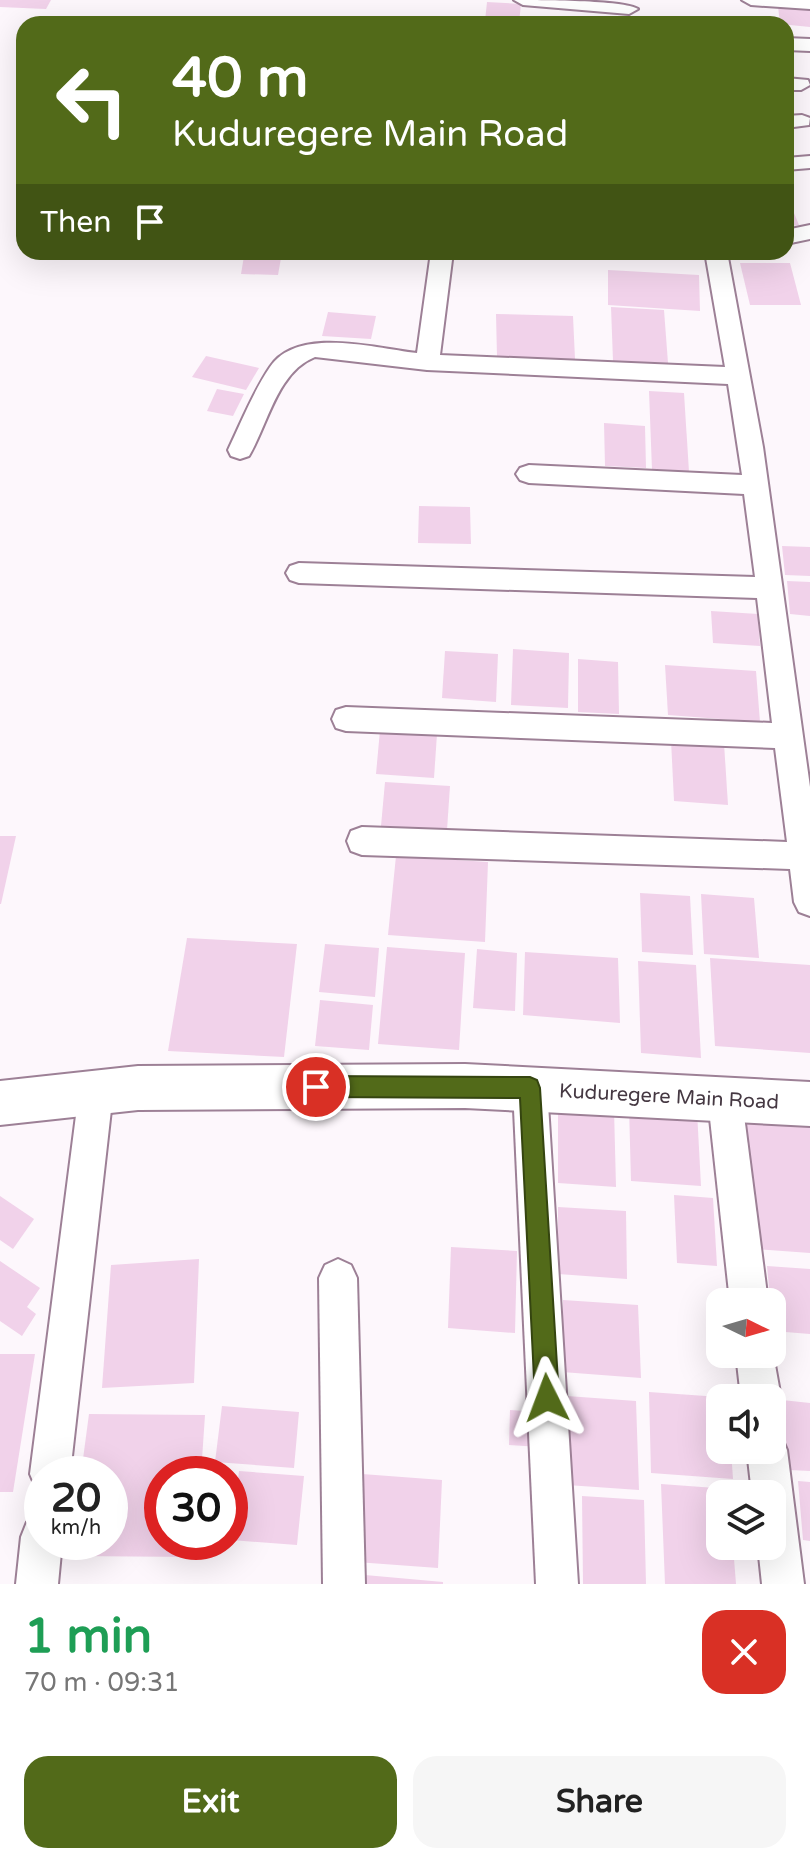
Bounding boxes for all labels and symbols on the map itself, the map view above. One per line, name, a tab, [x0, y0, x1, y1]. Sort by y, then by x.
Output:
pin	[282, 1053, 350, 1121]
street label: Kuduregere Main Road	[558, 1079, 779, 1115]
north arrow	[706, 1288, 786, 1368]
position arrow	[505, 1356, 589, 1440]
speed limit sign: 30	[144, 1456, 248, 1560]

